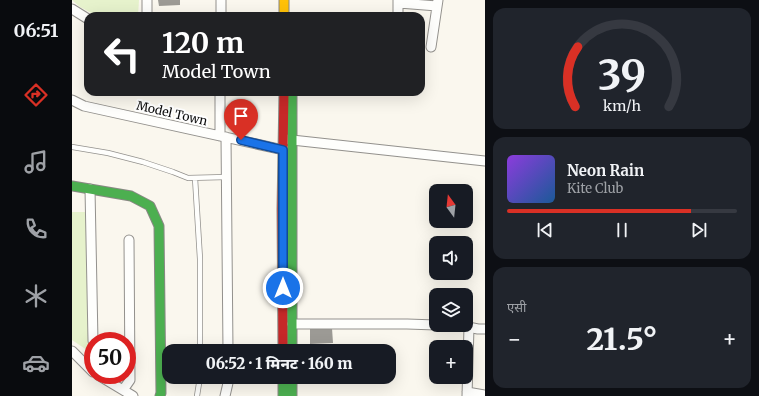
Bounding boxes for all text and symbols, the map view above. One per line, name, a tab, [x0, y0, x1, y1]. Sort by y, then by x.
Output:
text: 06:51	[14, 19, 58, 42]
text: 120 m	[162, 25, 244, 61]
icon: left	[96, 28, 148, 80]
text: 39	[598, 48, 646, 100]
text: Model Town	[162, 60, 271, 83]
icon: directions	[22, 81, 50, 109]
text: km/h	[603, 96, 641, 114]
street label: Model Town	[135, 98, 209, 128]
pin	[224, 99, 258, 140]
icon: arrive	[230, 105, 252, 127]
icon: music	[22, 148, 50, 176]
text: Neon Rain	[567, 161, 644, 180]
text: Kite Club	[567, 180, 623, 197]
north arrow	[429, 184, 473, 228]
map controls	[429, 184, 473, 384]
icon: phone	[22, 215, 50, 243]
icon: previous	[534, 219, 556, 241]
icon: pause	[611, 219, 633, 241]
icon: next	[688, 219, 710, 241]
button: sound	[429, 236, 473, 280]
position arrow	[262, 267, 304, 309]
icon: climate	[22, 282, 50, 310]
button: layers	[429, 288, 473, 332]
text: एसी	[507, 299, 526, 316]
text: 21.5°	[587, 320, 657, 358]
text: −	[507, 325, 522, 353]
text: +	[722, 325, 737, 353]
speed limit sign: 50	[84, 332, 136, 384]
button: +	[429, 340, 473, 384]
icon: car	[22, 349, 50, 377]
text: 06:52 · 1 मिनट · 160 m	[206, 354, 352, 373]

